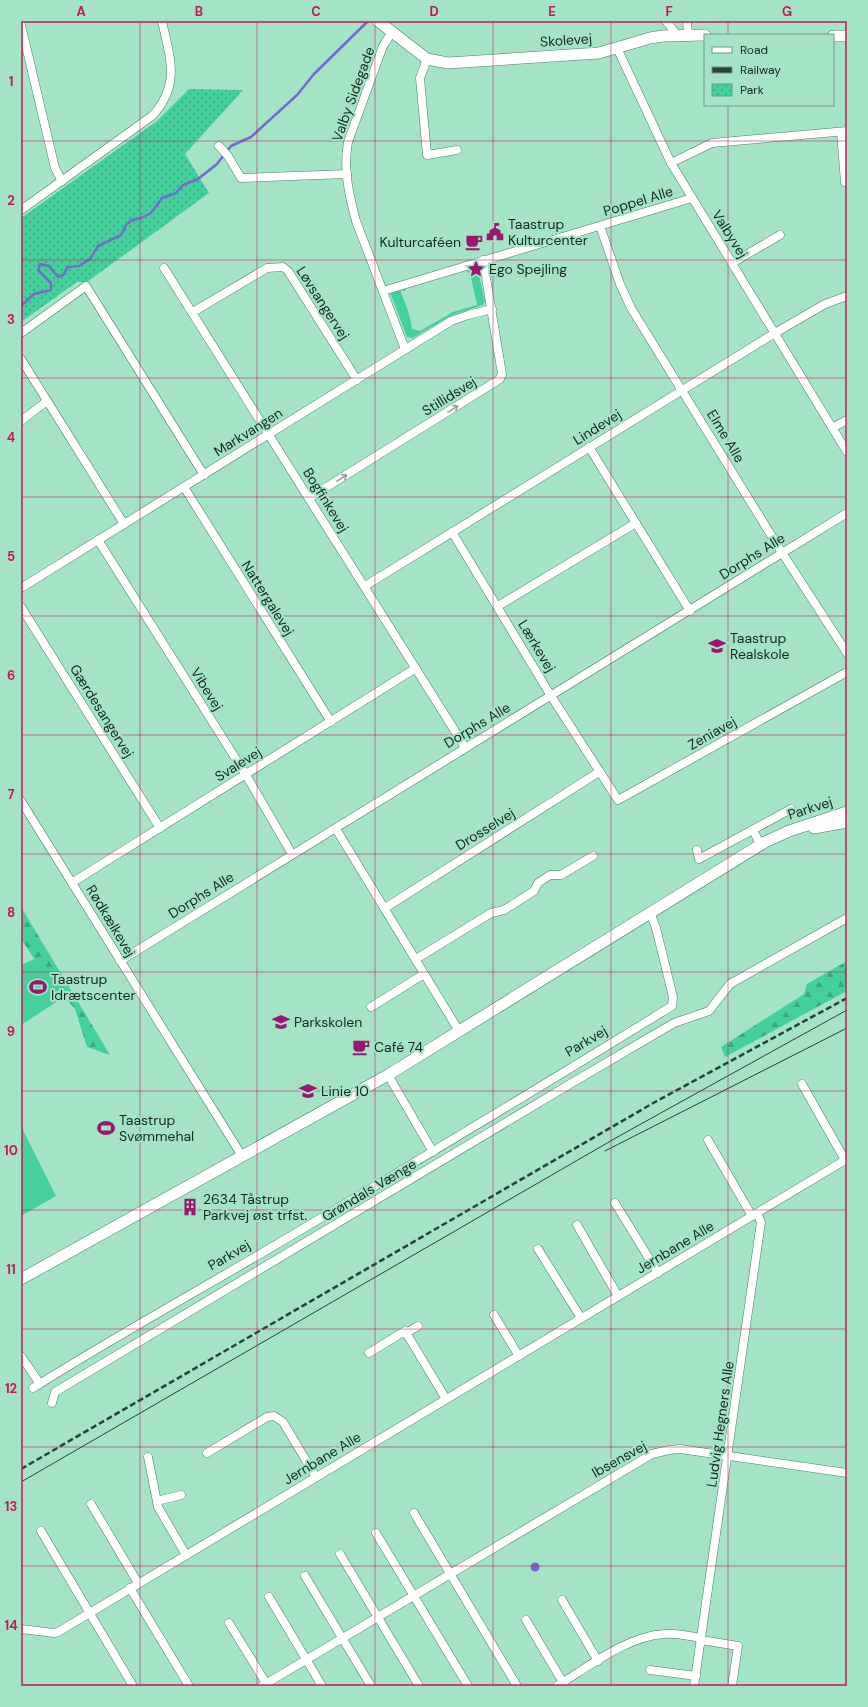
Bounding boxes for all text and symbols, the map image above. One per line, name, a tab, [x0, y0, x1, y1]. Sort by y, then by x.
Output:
text: A	[76, 3, 86, 20]
text: B	[195, 3, 203, 20]
text: C	[311, 3, 321, 20]
text: D	[429, 3, 439, 20]
text: E	[548, 3, 556, 20]
text: F	[665, 3, 673, 20]
text: G	[782, 3, 792, 20]
street label: Skolevej	[539, 29, 593, 51]
legend	[704, 34, 834, 106]
text: Road	[740, 42, 768, 58]
street label: Valby Sidegade	[328, 44, 378, 144]
text: Railway	[740, 62, 781, 78]
text: 1	[9, 73, 13, 90]
text: Park	[740, 82, 764, 98]
street label: Poppel Alle	[601, 182, 675, 220]
text: 2	[7, 192, 15, 209]
street label: Valbyvej	[708, 206, 752, 262]
place label: Taastrup Kulturcenter	[508, 215, 588, 249]
public building icon: Taastrup Kulturcenter	[485, 222, 505, 242]
cafe icon: Kulturcaféen	[464, 232, 484, 252]
place label: Kulturcaféen	[379, 233, 461, 251]
place icon: Ego Spejling	[466, 259, 486, 279]
place label: Ego Spejling	[489, 260, 567, 278]
street label: Løvsangervej	[293, 263, 353, 343]
text: 3	[7, 311, 15, 328]
street label: Stillidsvej	[419, 372, 479, 420]
street label: Markvangen	[210, 404, 286, 460]
one-way arrow	[447, 405, 459, 413]
street label: Lindevej	[569, 405, 625, 449]
street label: Elme Alle	[703, 406, 749, 466]
text: 4	[7, 429, 15, 446]
street label: Bogfinkevej	[299, 464, 353, 536]
one-way arrow	[337, 473, 348, 482]
street label: Dorphs Alle	[716, 529, 788, 583]
text: 5	[7, 548, 15, 565]
street label: Nattergalevej	[238, 557, 298, 639]
street label: Lærkevej	[514, 617, 560, 675]
place label: Taastrup Realskole	[730, 629, 790, 663]
school or university icon: Taastrup Realskole	[707, 636, 727, 656]
street label: Gærdesangervej	[66, 661, 138, 761]
street label: Vibevej	[187, 664, 227, 714]
text: 6	[7, 667, 15, 684]
street label: Dorphs Alle	[441, 698, 513, 752]
street label: Zeniavej	[685, 712, 739, 754]
street label: Svalevej	[211, 743, 265, 785]
text: 7	[8, 786, 15, 803]
street label: Parkvej	[785, 792, 835, 824]
street label: Drosselvej	[452, 804, 518, 854]
street label: Dorphs Alle	[165, 868, 237, 922]
street label: Rødkælkevej	[82, 882, 140, 960]
text: 8	[7, 904, 15, 921]
place label: Taastrup Idrætscenter	[51, 970, 136, 1004]
sports icon: Taastrup Idrætscenter	[28, 977, 48, 997]
school or university icon: Parkskolen	[271, 1012, 291, 1032]
place label: Parkskolen	[294, 1013, 362, 1031]
street label: Parkvej	[562, 1021, 610, 1061]
text: 9	[7, 1023, 15, 1040]
cafe icon: Café 74	[351, 1037, 371, 1057]
place label: Café 74	[374, 1038, 423, 1056]
school or university icon: Linie 10	[298, 1081, 318, 1101]
place label: Linie 10	[321, 1082, 369, 1100]
place label: Taastrup Svømmehal	[119, 1111, 194, 1145]
sports icon: Taastrup Svømmehal	[96, 1118, 116, 1138]
text: 10	[4, 1142, 18, 1159]
street label: Grøndals Vænge	[318, 1155, 420, 1225]
place label: 2634 Tåstrup Parkvej øst trfst.	[203, 1190, 307, 1224]
building icon: 2634 Tåstrup Parkvej øst trfst.	[180, 1197, 200, 1217]
street label: Jernbane Alle	[633, 1217, 717, 1277]
street label: Parkvej	[205, 1236, 253, 1274]
text: 11	[6, 1261, 16, 1278]
street label: Ludvig Hegners Alle	[702, 1360, 738, 1488]
text: 12	[5, 1380, 17, 1397]
street label: Jernbane Alle	[280, 1428, 364, 1488]
street label: Ibsensvej	[588, 1437, 650, 1481]
text: 13	[5, 1498, 17, 1515]
text: 14	[4, 1617, 18, 1634]

